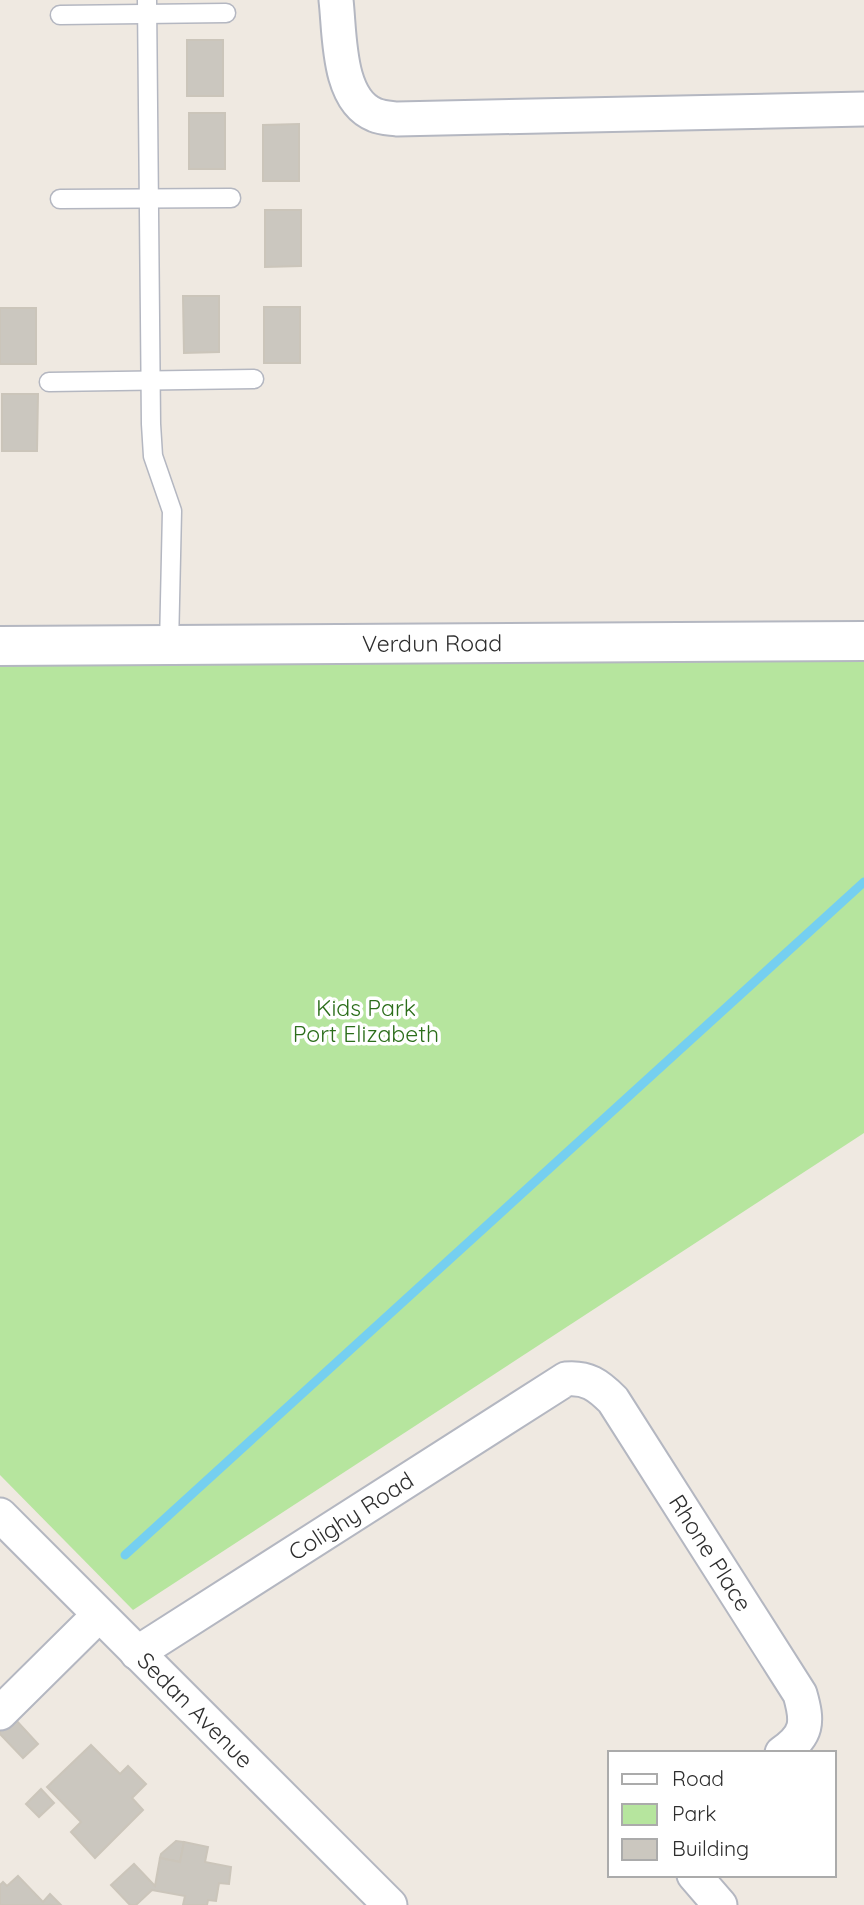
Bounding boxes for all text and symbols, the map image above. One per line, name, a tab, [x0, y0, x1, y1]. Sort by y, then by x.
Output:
street label: Verdun Road	[362, 628, 502, 658]
park label: Kids Park Port Elizabeth	[293, 993, 439, 1048]
street label: Colighy Road	[283, 1465, 419, 1567]
street label: Rhone Place	[663, 1489, 759, 1617]
street label: Sedan Avenue	[131, 1646, 260, 1774]
legend	[608, 1751, 836, 1877]
text: Road	[672, 1765, 724, 1791]
text: Park	[672, 1800, 716, 1826]
text: Building	[672, 1835, 749, 1861]

